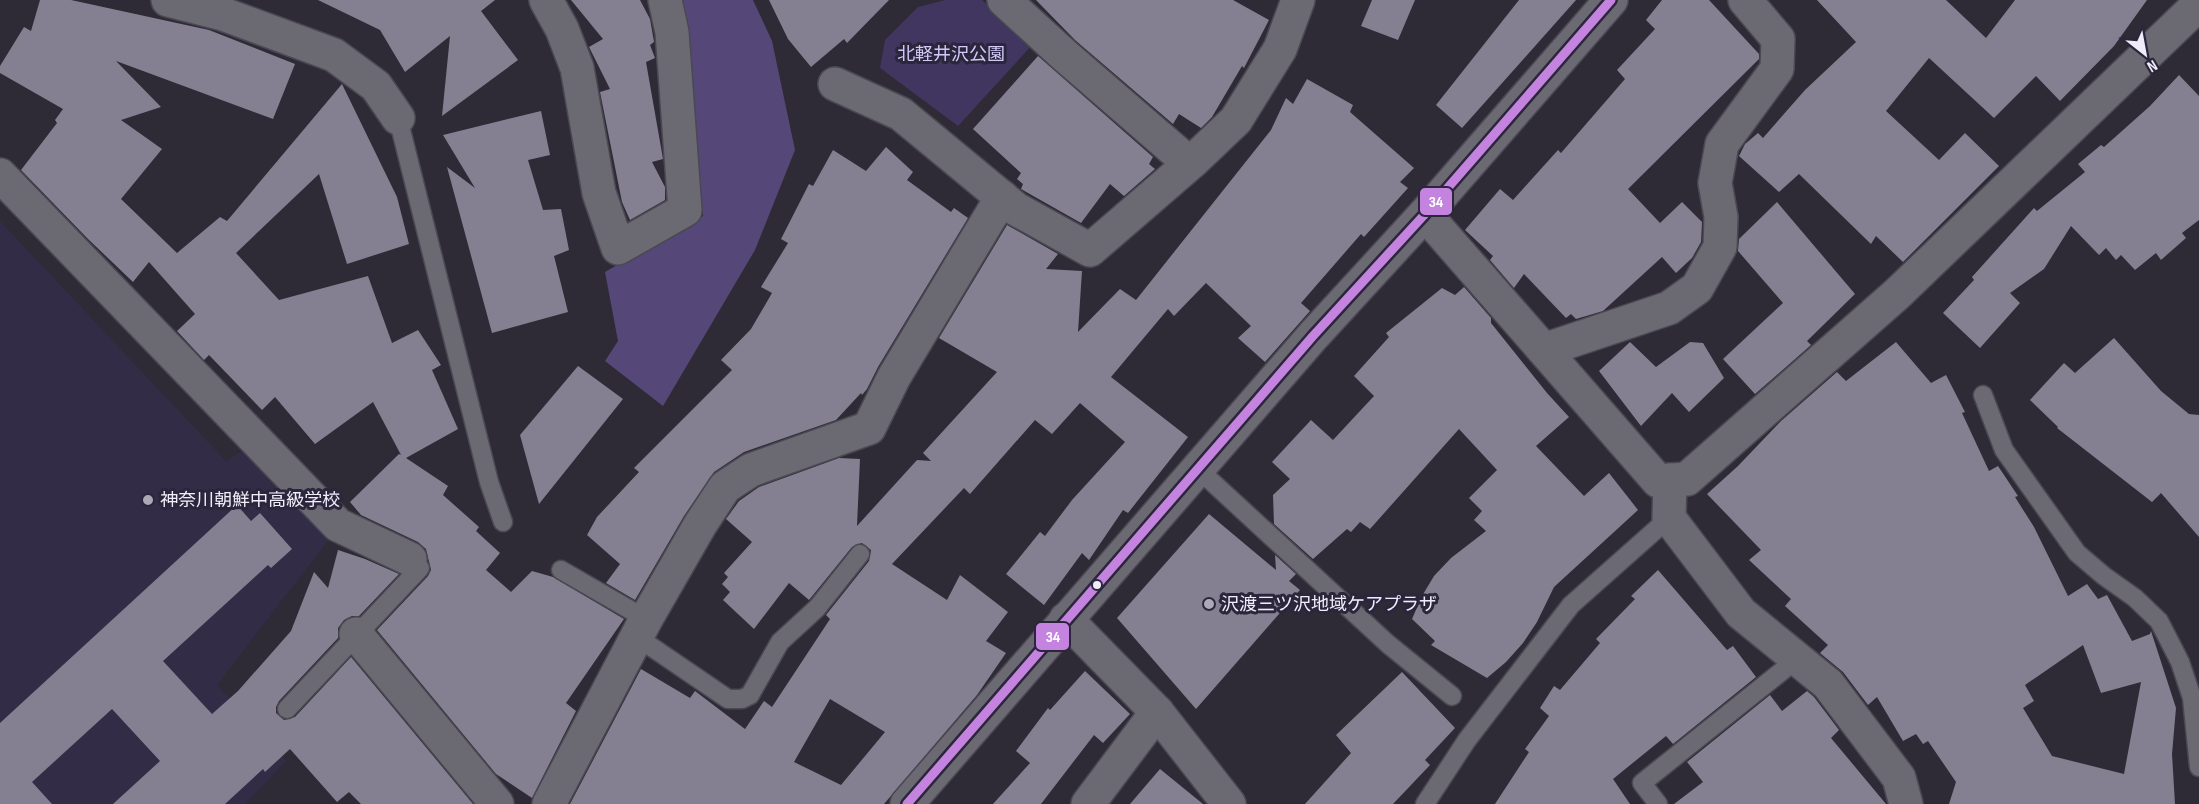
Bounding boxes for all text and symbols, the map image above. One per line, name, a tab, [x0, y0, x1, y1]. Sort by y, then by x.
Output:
north arrow	[2115, 24, 2175, 84]
park label: 北軽井沢公園	[897, 44, 1005, 65]
text: N	[2143, 55, 2161, 76]
line badge: 34	[1419, 187, 1453, 216]
text: 34	[1429, 193, 1444, 212]
place label: 神奈川朝鮮中高級学校	[160, 490, 340, 511]
marker: 神奈川朝鮮中高級学校	[141, 493, 155, 507]
unlabelled marker	[1091, 579, 1103, 591]
place label: 沢渡三ツ沢地域ケアプラザ	[1221, 594, 1437, 615]
marker: 沢渡三ツ沢地域ケアプラザ	[1202, 597, 1216, 611]
line badge: 34	[1035, 622, 1070, 651]
text: 34	[1046, 628, 1061, 647]

